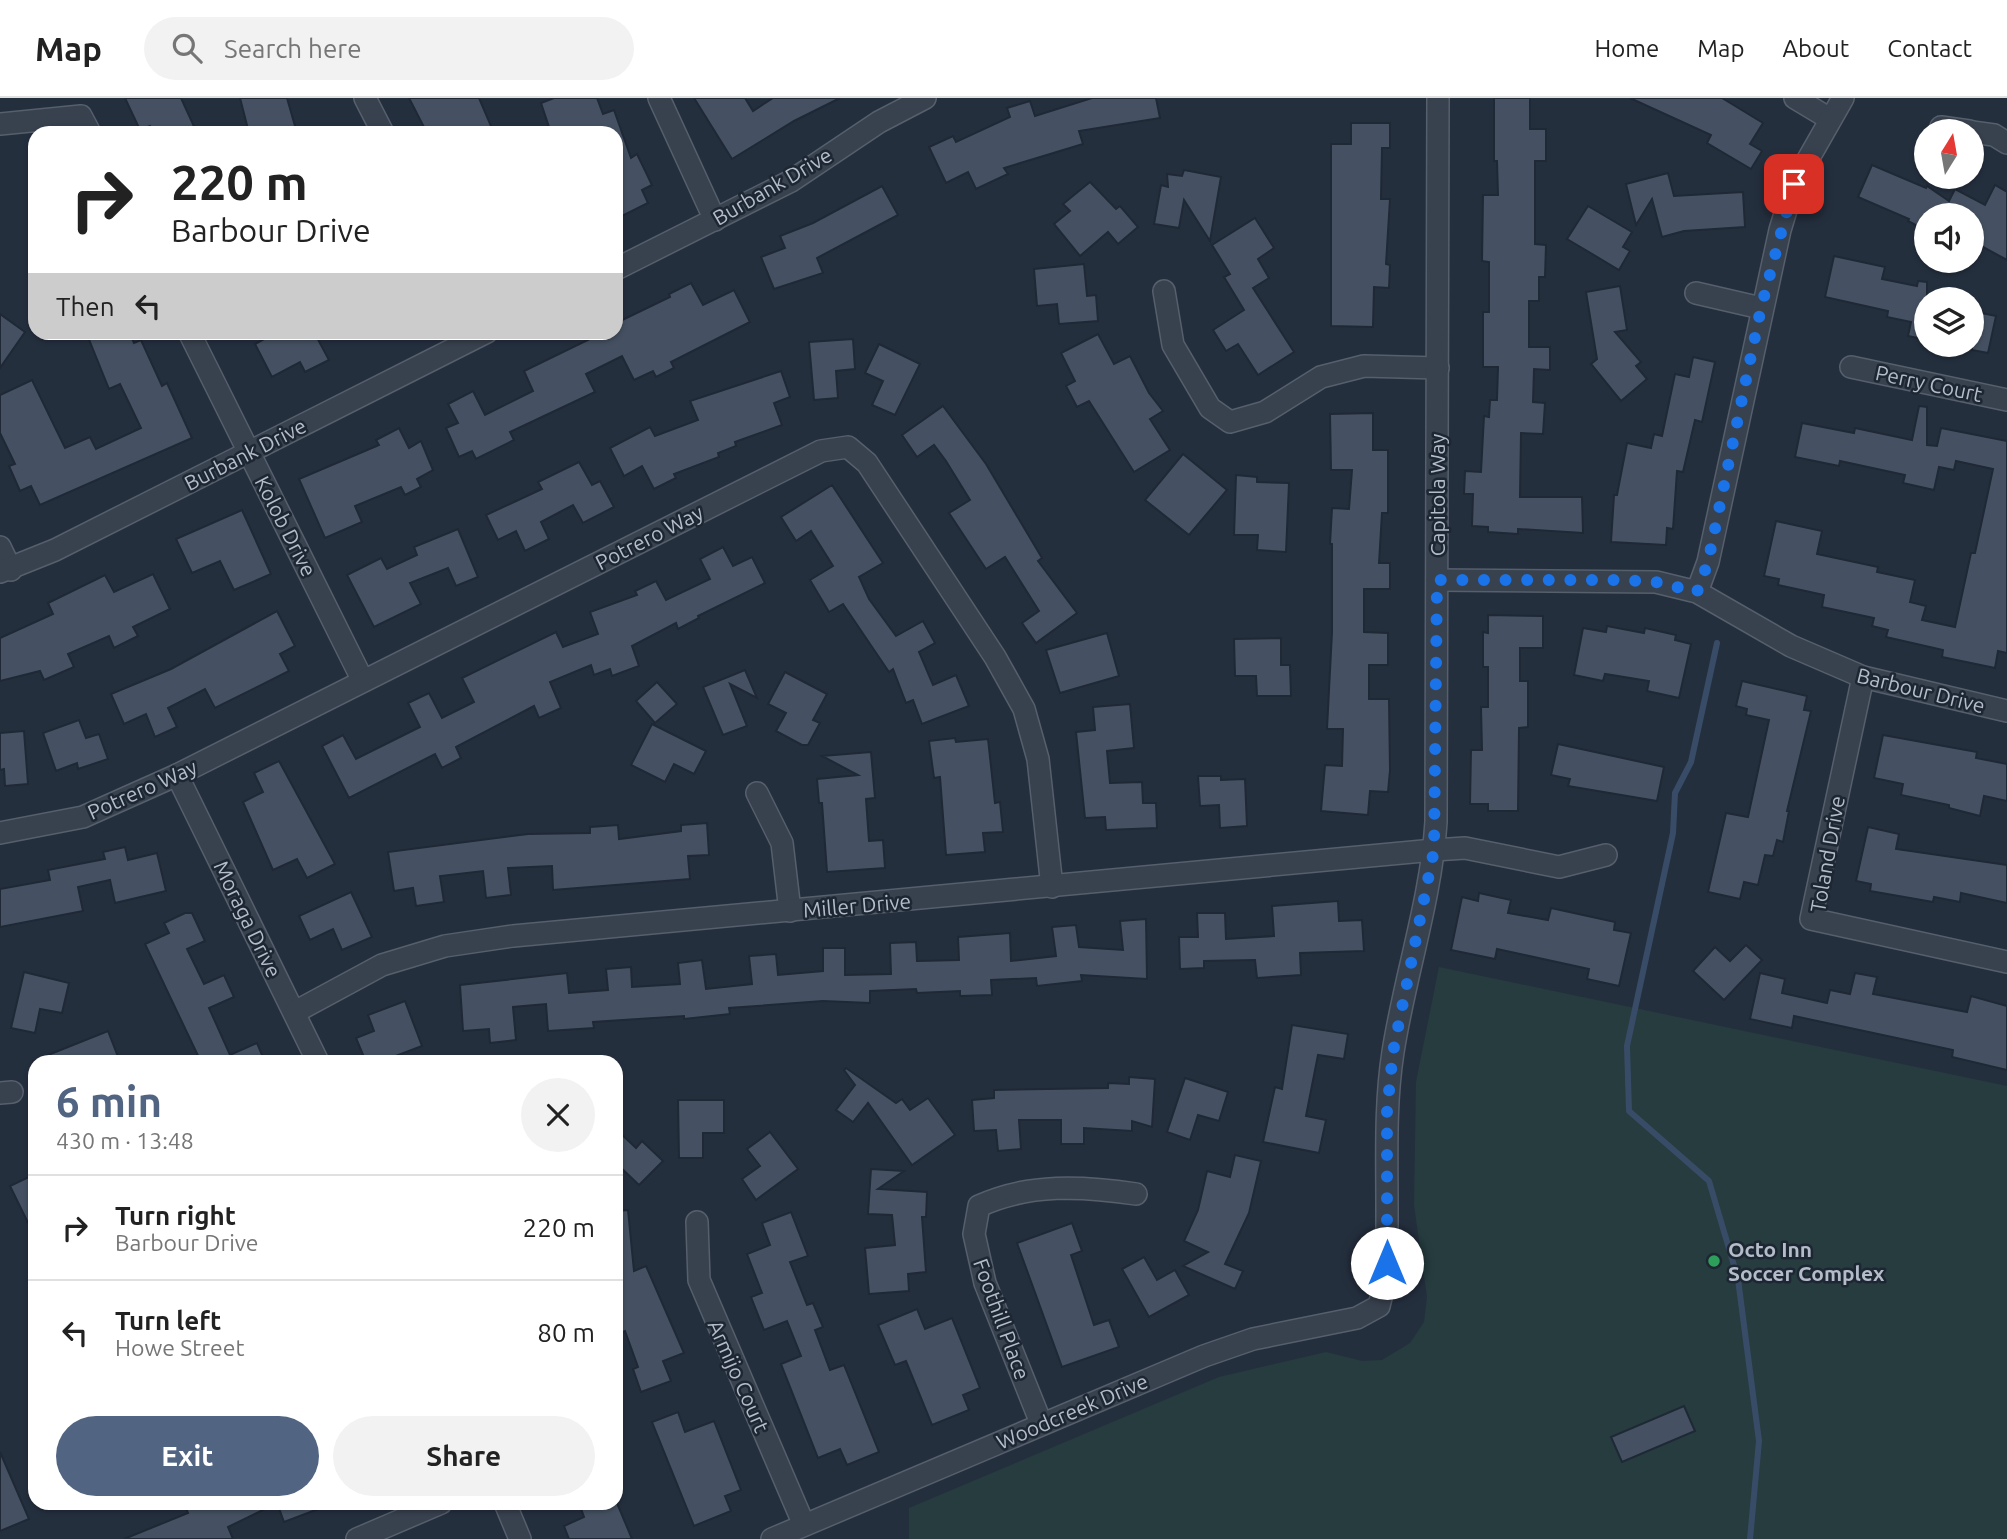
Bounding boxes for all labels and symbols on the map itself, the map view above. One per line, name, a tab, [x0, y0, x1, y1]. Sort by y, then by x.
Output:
north arrow	[1914, 119, 1984, 189]
street label: Burbank Drive	[708, 142, 836, 230]
pin	[1764, 154, 1824, 214]
street label: Perry Court	[1873, 360, 1985, 406]
street label: Burbank Drive	[180, 413, 310, 495]
street label: Capitola Way	[1425, 434, 1449, 556]
street label: Kolob Drive	[250, 472, 322, 580]
street label: Potrero Way	[591, 500, 707, 574]
street label: Barbour Drive	[1855, 663, 1987, 717]
street label: Potrero Way	[84, 754, 200, 824]
street label: Toland Drive	[1805, 794, 1849, 914]
street label: Moraga Drive	[209, 857, 287, 981]
street label: Miller Drive	[802, 888, 912, 922]
position arrow	[1350, 1226, 1424, 1300]
place label: Octo Inn Soccer Complex	[1728, 1237, 1885, 1285]
marker: Octo Inn Soccer Complex	[1706, 1253, 1722, 1269]
street label: Foothill Place	[969, 1255, 1035, 1383]
street label: Armijo Court	[704, 1316, 774, 1436]
street label: Woodcreek Drive	[993, 1368, 1151, 1454]

